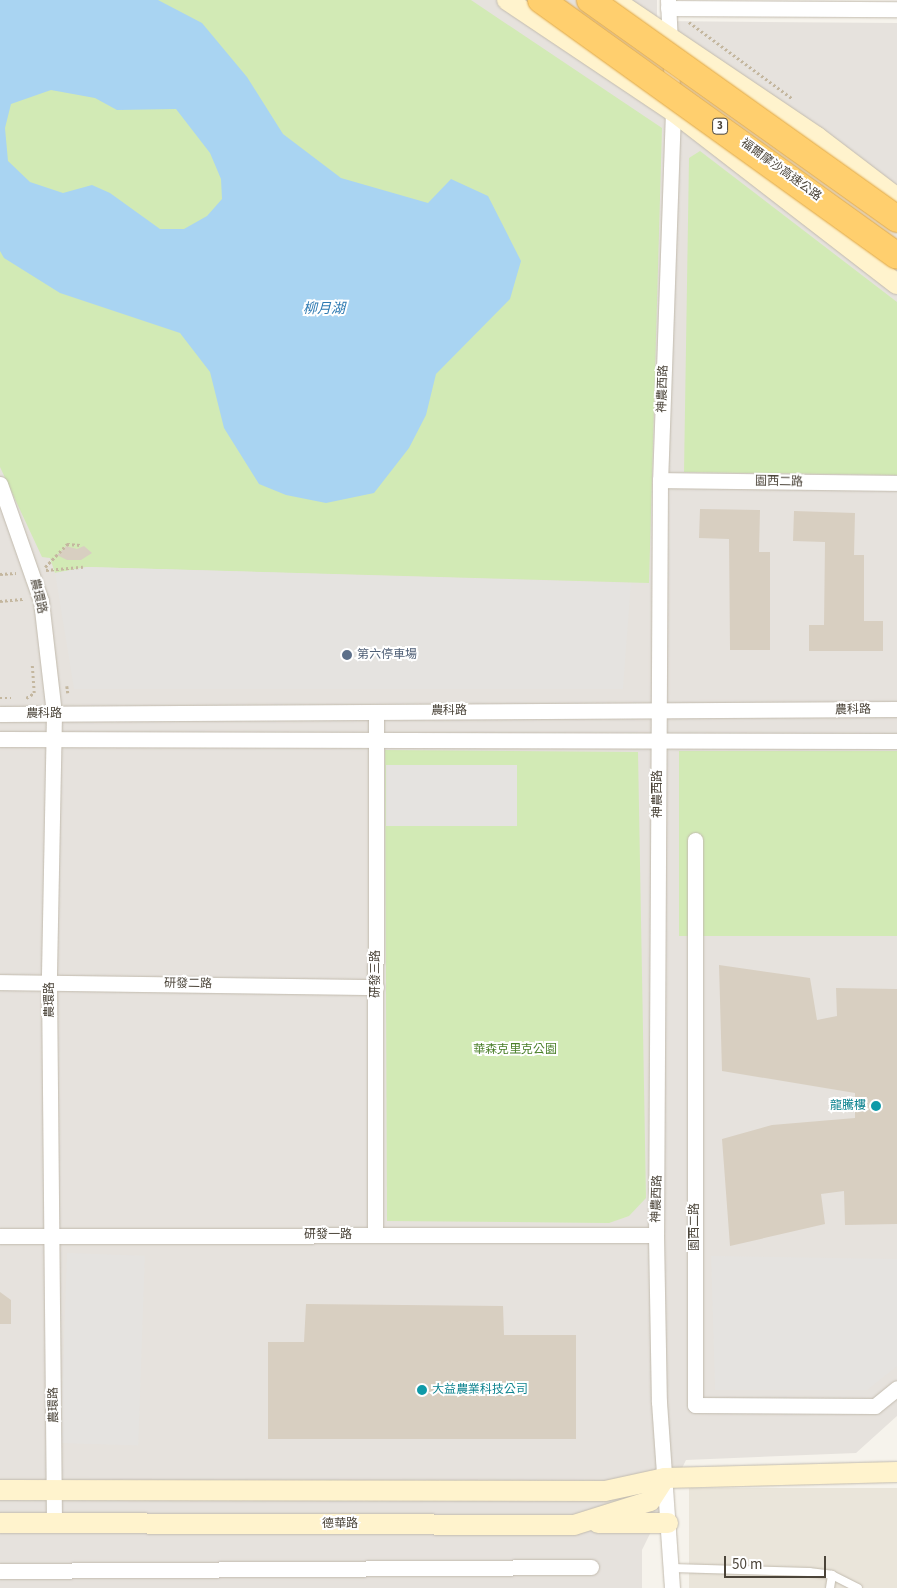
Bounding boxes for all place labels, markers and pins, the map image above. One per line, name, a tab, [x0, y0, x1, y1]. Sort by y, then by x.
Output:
place label: 第六停車場	[357, 648, 417, 662]
marker: 第六停車場	[341, 649, 353, 661]
place label: 龍騰樓	[830, 1099, 866, 1113]
marker: 龍騰樓	[870, 1100, 882, 1112]
place label: 大益農業科技公司	[432, 1383, 528, 1397]
marker: 大益農業科技公司	[416, 1384, 428, 1396]

